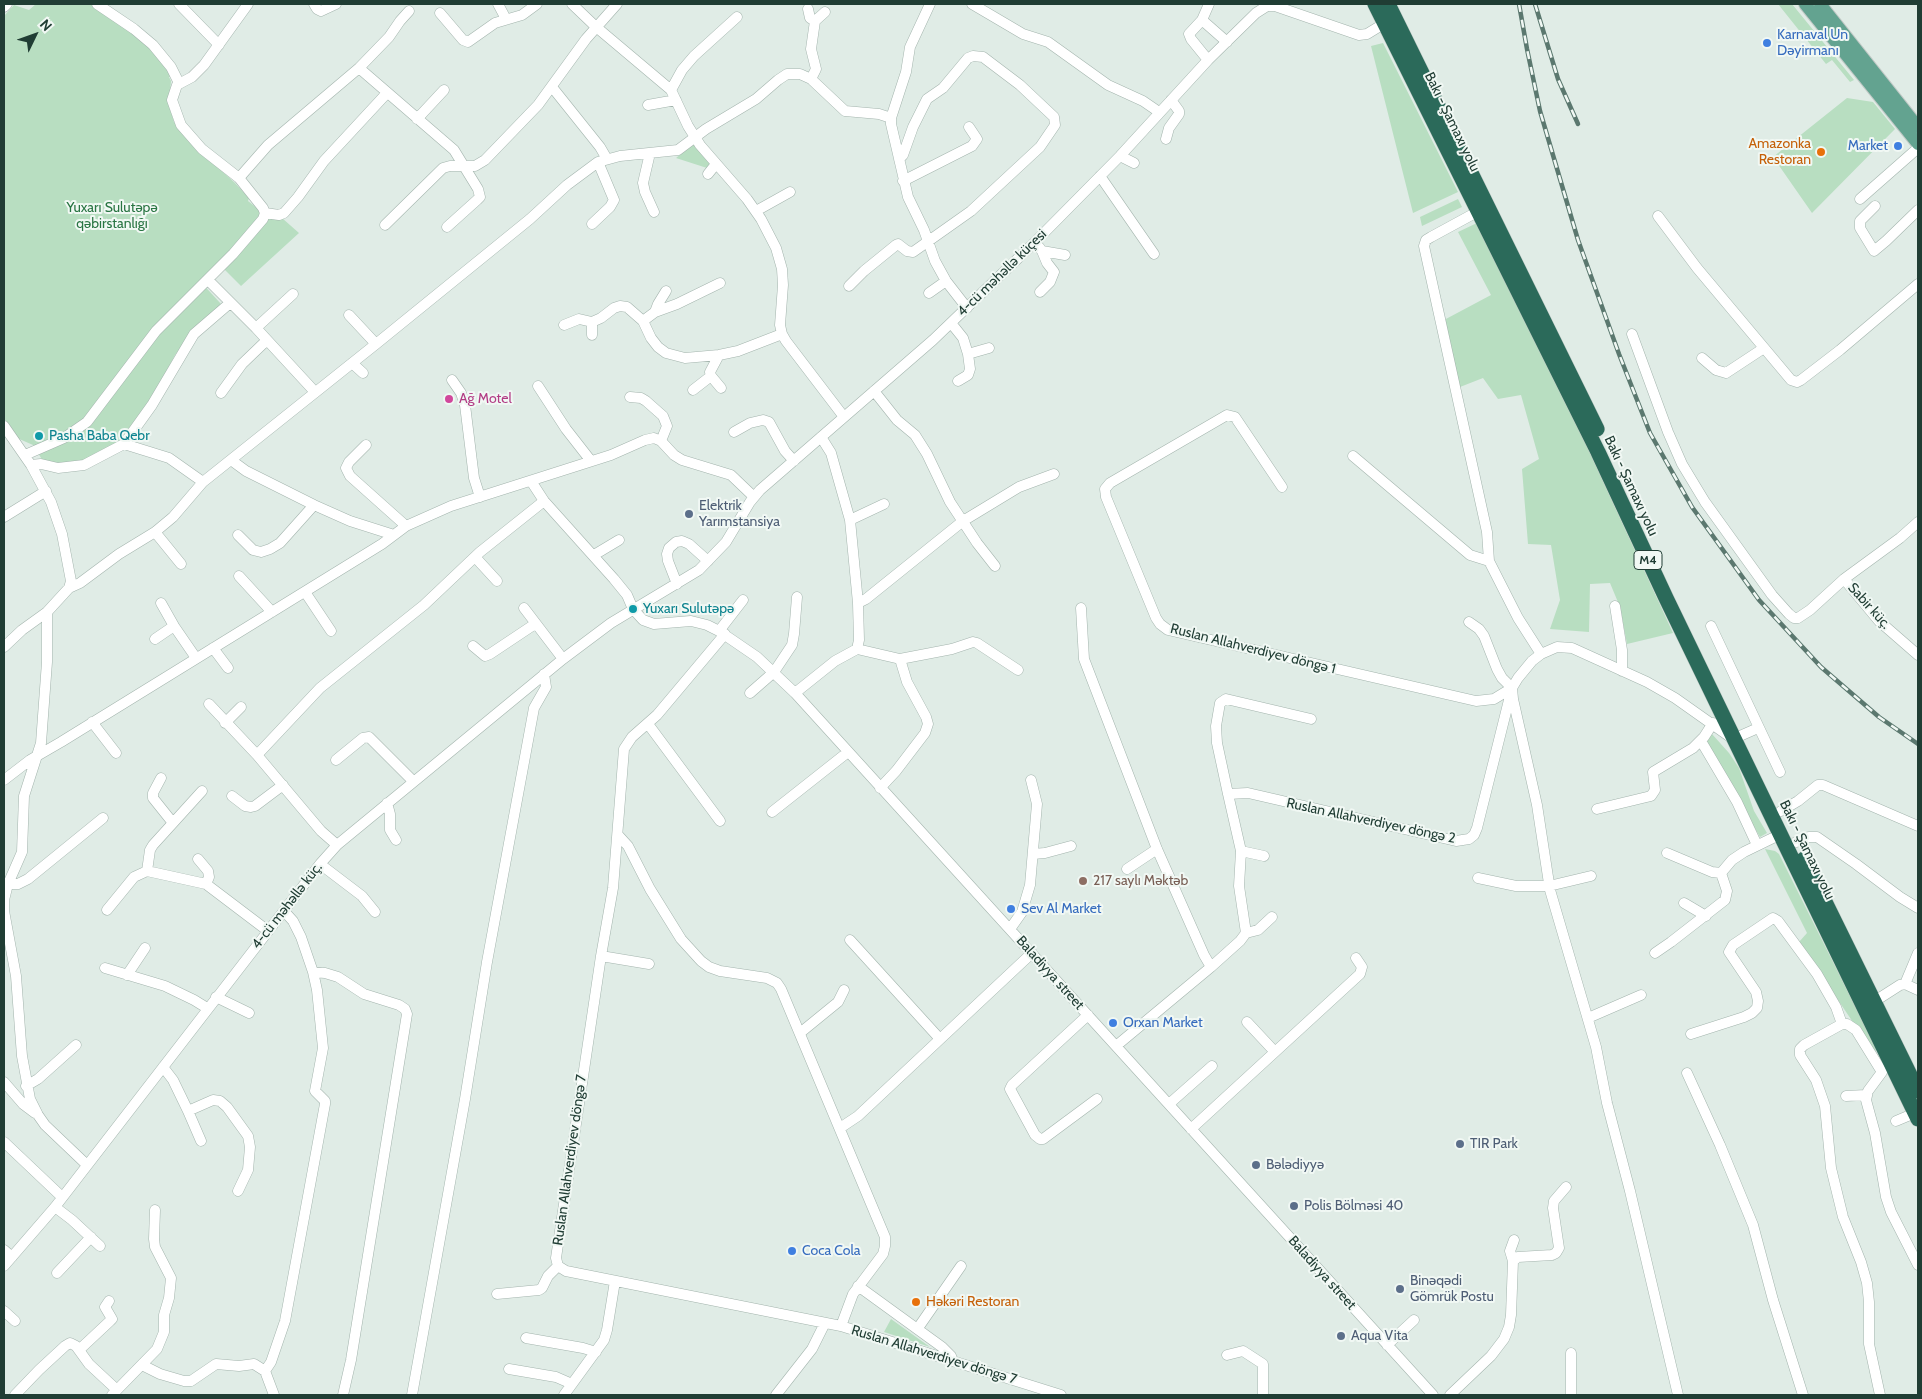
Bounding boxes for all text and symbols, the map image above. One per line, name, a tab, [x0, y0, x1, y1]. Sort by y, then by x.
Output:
north arrow	[10, 10, 60, 60]
text: N	[36, 15, 56, 35]
place label: Karnaval Un Dəyirmanı	[1777, 27, 1848, 59]
marker: Karnaval Un Dəyirmanı	[1761, 37, 1773, 49]
street label: Bakı - Şamaxı yolu	[1421, 70, 1483, 174]
place label: Amazonka Restoran	[1748, 136, 1811, 168]
place label: Market	[1848, 138, 1888, 154]
marker: Market	[1892, 140, 1904, 152]
marker: Amazonka Restoran	[1815, 146, 1827, 158]
park label: Yuxarı Sulutəpə qəbirstanlığı	[66, 200, 158, 232]
street label: 4-cü məhəllə küçesi	[954, 226, 1050, 320]
place label: Ağ Motel	[459, 391, 512, 407]
marker: Ağ Motel	[443, 393, 455, 405]
place label: Pasha Baba Qebr	[49, 428, 150, 444]
marker: Pasha Baba Qebr	[33, 430, 45, 442]
street label: Bakı - Şamaxı yolu	[1600, 433, 1662, 539]
place label: Elektrik Yarımstansiya	[699, 498, 780, 530]
marker: Elektrik Yarımstansiya	[683, 508, 695, 520]
road number: M4	[1634, 550, 1662, 570]
street label: Sabir küç.	[1844, 580, 1894, 632]
place label: Yuxarı Sulutəpə	[643, 601, 734, 617]
marker: Yuxarı Sulutəpə	[627, 603, 639, 615]
street label: Ruslan Allahverdiyev döngə 1	[1169, 620, 1337, 678]
street label: Ruslan Allahverdiyev döngə 2	[1285, 795, 1457, 847]
street label: Bakı - Şamaxı yolu	[1776, 798, 1838, 902]
street label: 4-cü məhəllə küç.	[248, 860, 326, 952]
place label: 217 saylı Məktəb	[1093, 873, 1188, 889]
marker: 217 saylı Məktəb	[1077, 875, 1089, 887]
place label: Sev Al Market	[1021, 901, 1102, 917]
marker: Sev Al Market	[1005, 903, 1017, 915]
street label: Baladiyya street	[1012, 933, 1088, 1013]
place label: Orxan Market	[1123, 1015, 1203, 1031]
marker: Orxan Market	[1107, 1017, 1119, 1029]
street label: Ruslan Allahverdiyev döngə 7	[550, 1074, 590, 1246]
place label: TIR Park	[1470, 1136, 1518, 1152]
marker: TIR Park	[1454, 1138, 1466, 1150]
place label: Bələdiyyə	[1266, 1157, 1324, 1173]
marker: Bələdiyyə	[1250, 1159, 1262, 1171]
place label: Polis Bölməsi 40	[1304, 1198, 1403, 1214]
marker: Polis Bölməsi 40	[1288, 1200, 1300, 1212]
street label: Baladiyya street	[1284, 1233, 1360, 1313]
place label: Coca Cola	[802, 1243, 861, 1259]
marker: Coca Cola	[786, 1245, 798, 1257]
place label: Binəqədi Gömrük Postu	[1410, 1273, 1494, 1305]
marker: Binəqədi Gömrük Postu	[1394, 1283, 1406, 1295]
place label: Həkəri Restoran	[926, 1294, 1019, 1310]
marker: Həkəri Restoran	[910, 1296, 922, 1308]
street label: Ruslan Allahverdiyev döngə 7	[849, 1322, 1019, 1388]
place label: Aqua Vita	[1351, 1328, 1408, 1344]
marker: Aqua Vita	[1335, 1330, 1347, 1342]

